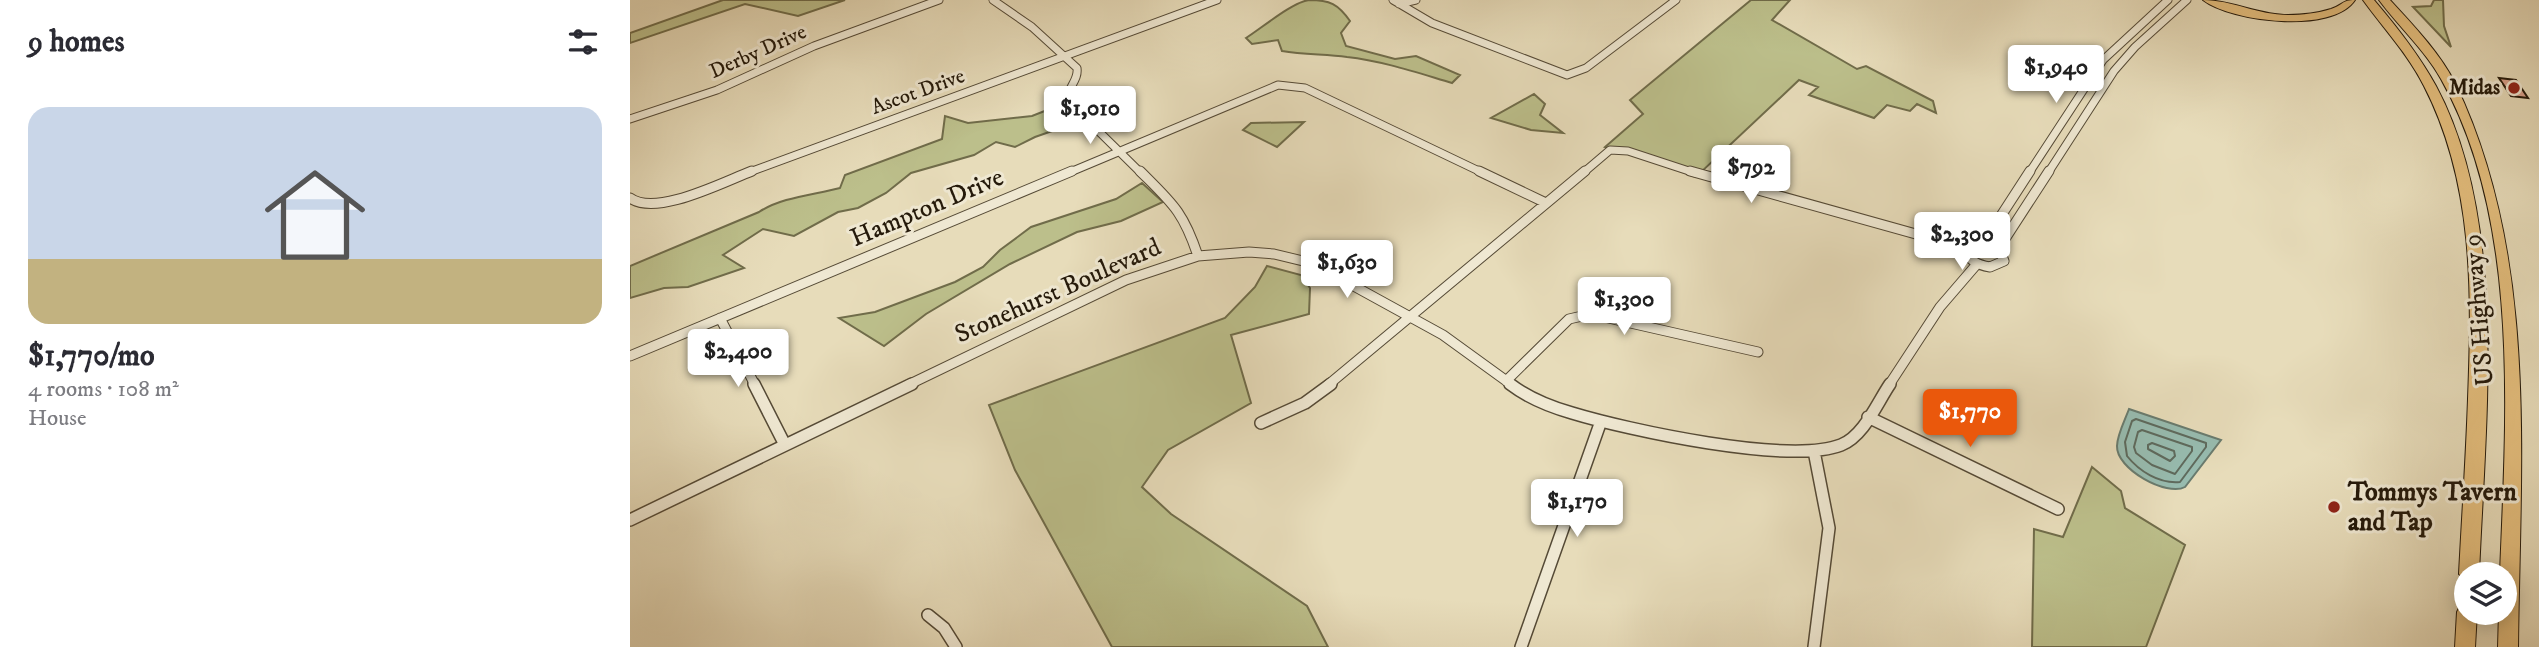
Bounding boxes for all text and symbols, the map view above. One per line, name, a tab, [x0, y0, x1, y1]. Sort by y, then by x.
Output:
street label: Derby Drive	[706, 19, 811, 85]
icon: filters	[564, 23, 602, 61]
text: 9 homes	[28, 24, 125, 61]
pin: $1,940	[1999, 46, 2113, 105]
text: $1,940	[2024, 53, 2088, 82]
street label: Ascot Drive	[868, 63, 969, 121]
place label: Midas	[2449, 75, 2500, 101]
marker: Midas	[2506, 80, 2522, 96]
pin: $1,010	[1033, 86, 1147, 146]
text: $1,010	[1060, 94, 1120, 123]
pin: $792	[1710, 146, 1792, 205]
icon: home	[252, 152, 378, 278]
text: $792	[1727, 153, 1775, 182]
street label: Hampton Drive	[845, 161, 1009, 255]
pin: $2,300	[1905, 212, 2019, 272]
text: $2,300	[1930, 220, 1994, 249]
street label: Stonehurst Boulevard	[950, 231, 1166, 351]
street label: US Highway 9	[2456, 233, 2502, 387]
pin: $1,630	[1290, 240, 1404, 300]
text: $1,630	[1317, 248, 1377, 277]
pin: $1,300	[1567, 278, 1681, 337]
text: $1,300	[1594, 285, 1654, 314]
pin: $2,400	[681, 330, 795, 389]
text: $2,400	[704, 337, 772, 366]
text: $1,770/mo	[28, 338, 155, 375]
text: 4 rooms · 108 m²	[28, 375, 179, 404]
pin: $1,770	[1913, 390, 2027, 449]
text: $1,770	[1939, 397, 2001, 426]
text: House	[28, 404, 86, 433]
place label: Tommys Tavern and Tap	[2347, 476, 2517, 539]
pin: $1,170	[1520, 480, 1634, 539]
text: $1,170	[1547, 487, 1607, 516]
marker: Tommys Tavern and Tap	[2326, 499, 2342, 515]
map controls	[2454, 562, 2517, 625]
button: layers	[2454, 562, 2517, 625]

